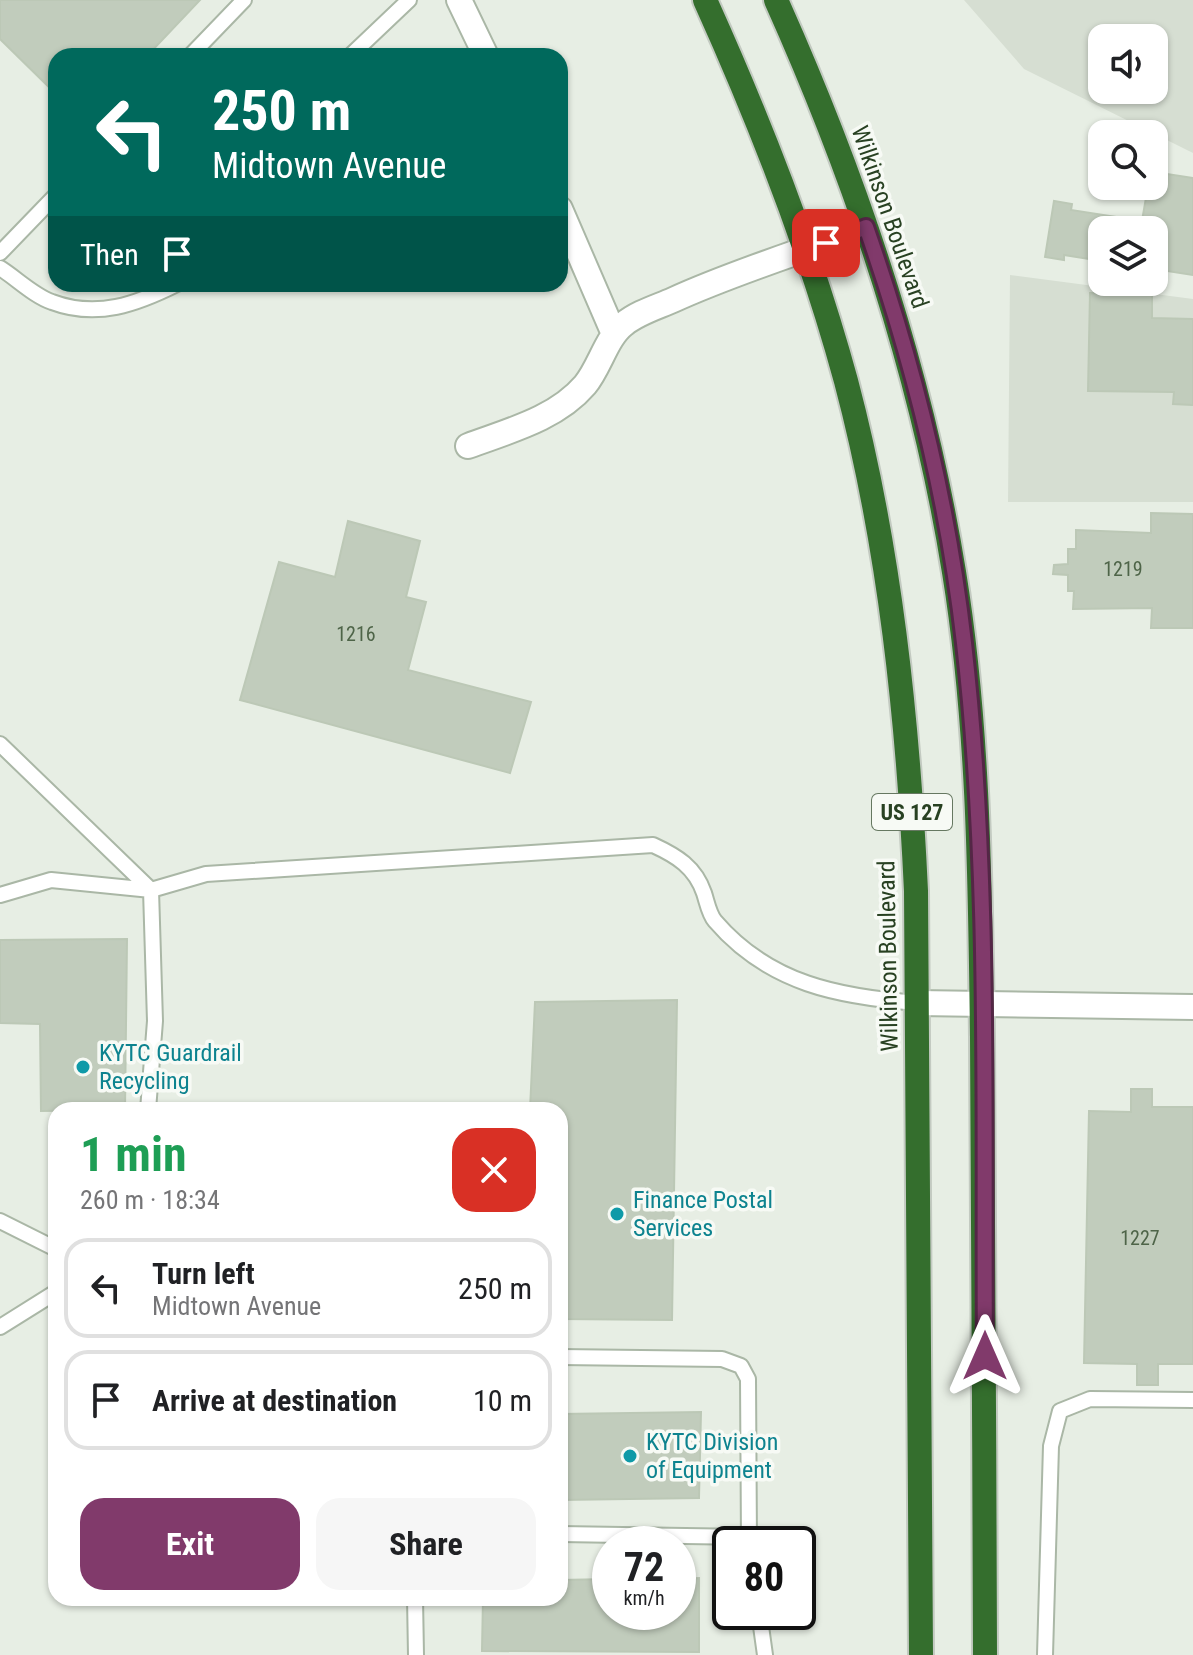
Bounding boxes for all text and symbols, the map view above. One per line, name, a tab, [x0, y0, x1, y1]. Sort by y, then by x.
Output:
map controls	[1088, 24, 1168, 296]
button: sound	[1088, 24, 1168, 104]
text: 250 m	[212, 78, 351, 144]
icon: left	[80, 80, 184, 184]
button: search	[1088, 120, 1168, 200]
street label: Wilkinson Boulevard	[846, 122, 934, 312]
text: Midtown Avenue	[212, 145, 446, 187]
pin	[792, 209, 860, 277]
button: layers	[1088, 216, 1168, 296]
icon: arrive	[804, 221, 848, 265]
icon: arrive	[155, 232, 199, 276]
text: Then	[80, 237, 139, 272]
house number: 1219	[1103, 557, 1143, 581]
house number: 1216	[336, 622, 376, 646]
road number: US 127	[872, 794, 952, 830]
street label: Wilkinson Boulevard	[872, 860, 904, 1052]
place label: KYTC Guardrail Recycling	[99, 1039, 242, 1095]
marker: KYTC Guardrail Recycling	[74, 1058, 92, 1076]
text: 1 min	[80, 1126, 187, 1183]
button: close	[452, 1128, 536, 1212]
text: 260 m · 18:34	[80, 1185, 220, 1215]
place label: Finance Postal Services	[633, 1186, 773, 1242]
marker: Finance Postal Services	[608, 1205, 626, 1223]
house number: 1227	[1120, 1226, 1160, 1250]
text: Turn left	[152, 1256, 255, 1291]
icon: left	[84, 1266, 128, 1310]
text: 250 m	[458, 1271, 532, 1306]
text: Midtown Avenue	[152, 1291, 321, 1321]
position arrow	[943, 1314, 1027, 1398]
icon: arrive	[84, 1378, 128, 1422]
text: Arrive at destination	[152, 1383, 397, 1418]
text: 10 m	[473, 1383, 532, 1418]
place label: KYTC Division of Equipment	[646, 1428, 778, 1484]
marker: KYTC Division of Equipment	[621, 1447, 639, 1465]
button: Exit	[80, 1498, 300, 1590]
button: Share	[316, 1498, 536, 1590]
speed limit sign: 80	[712, 1526, 816, 1630]
text: 72	[624, 1544, 664, 1591]
text: km/h	[623, 1586, 665, 1610]

